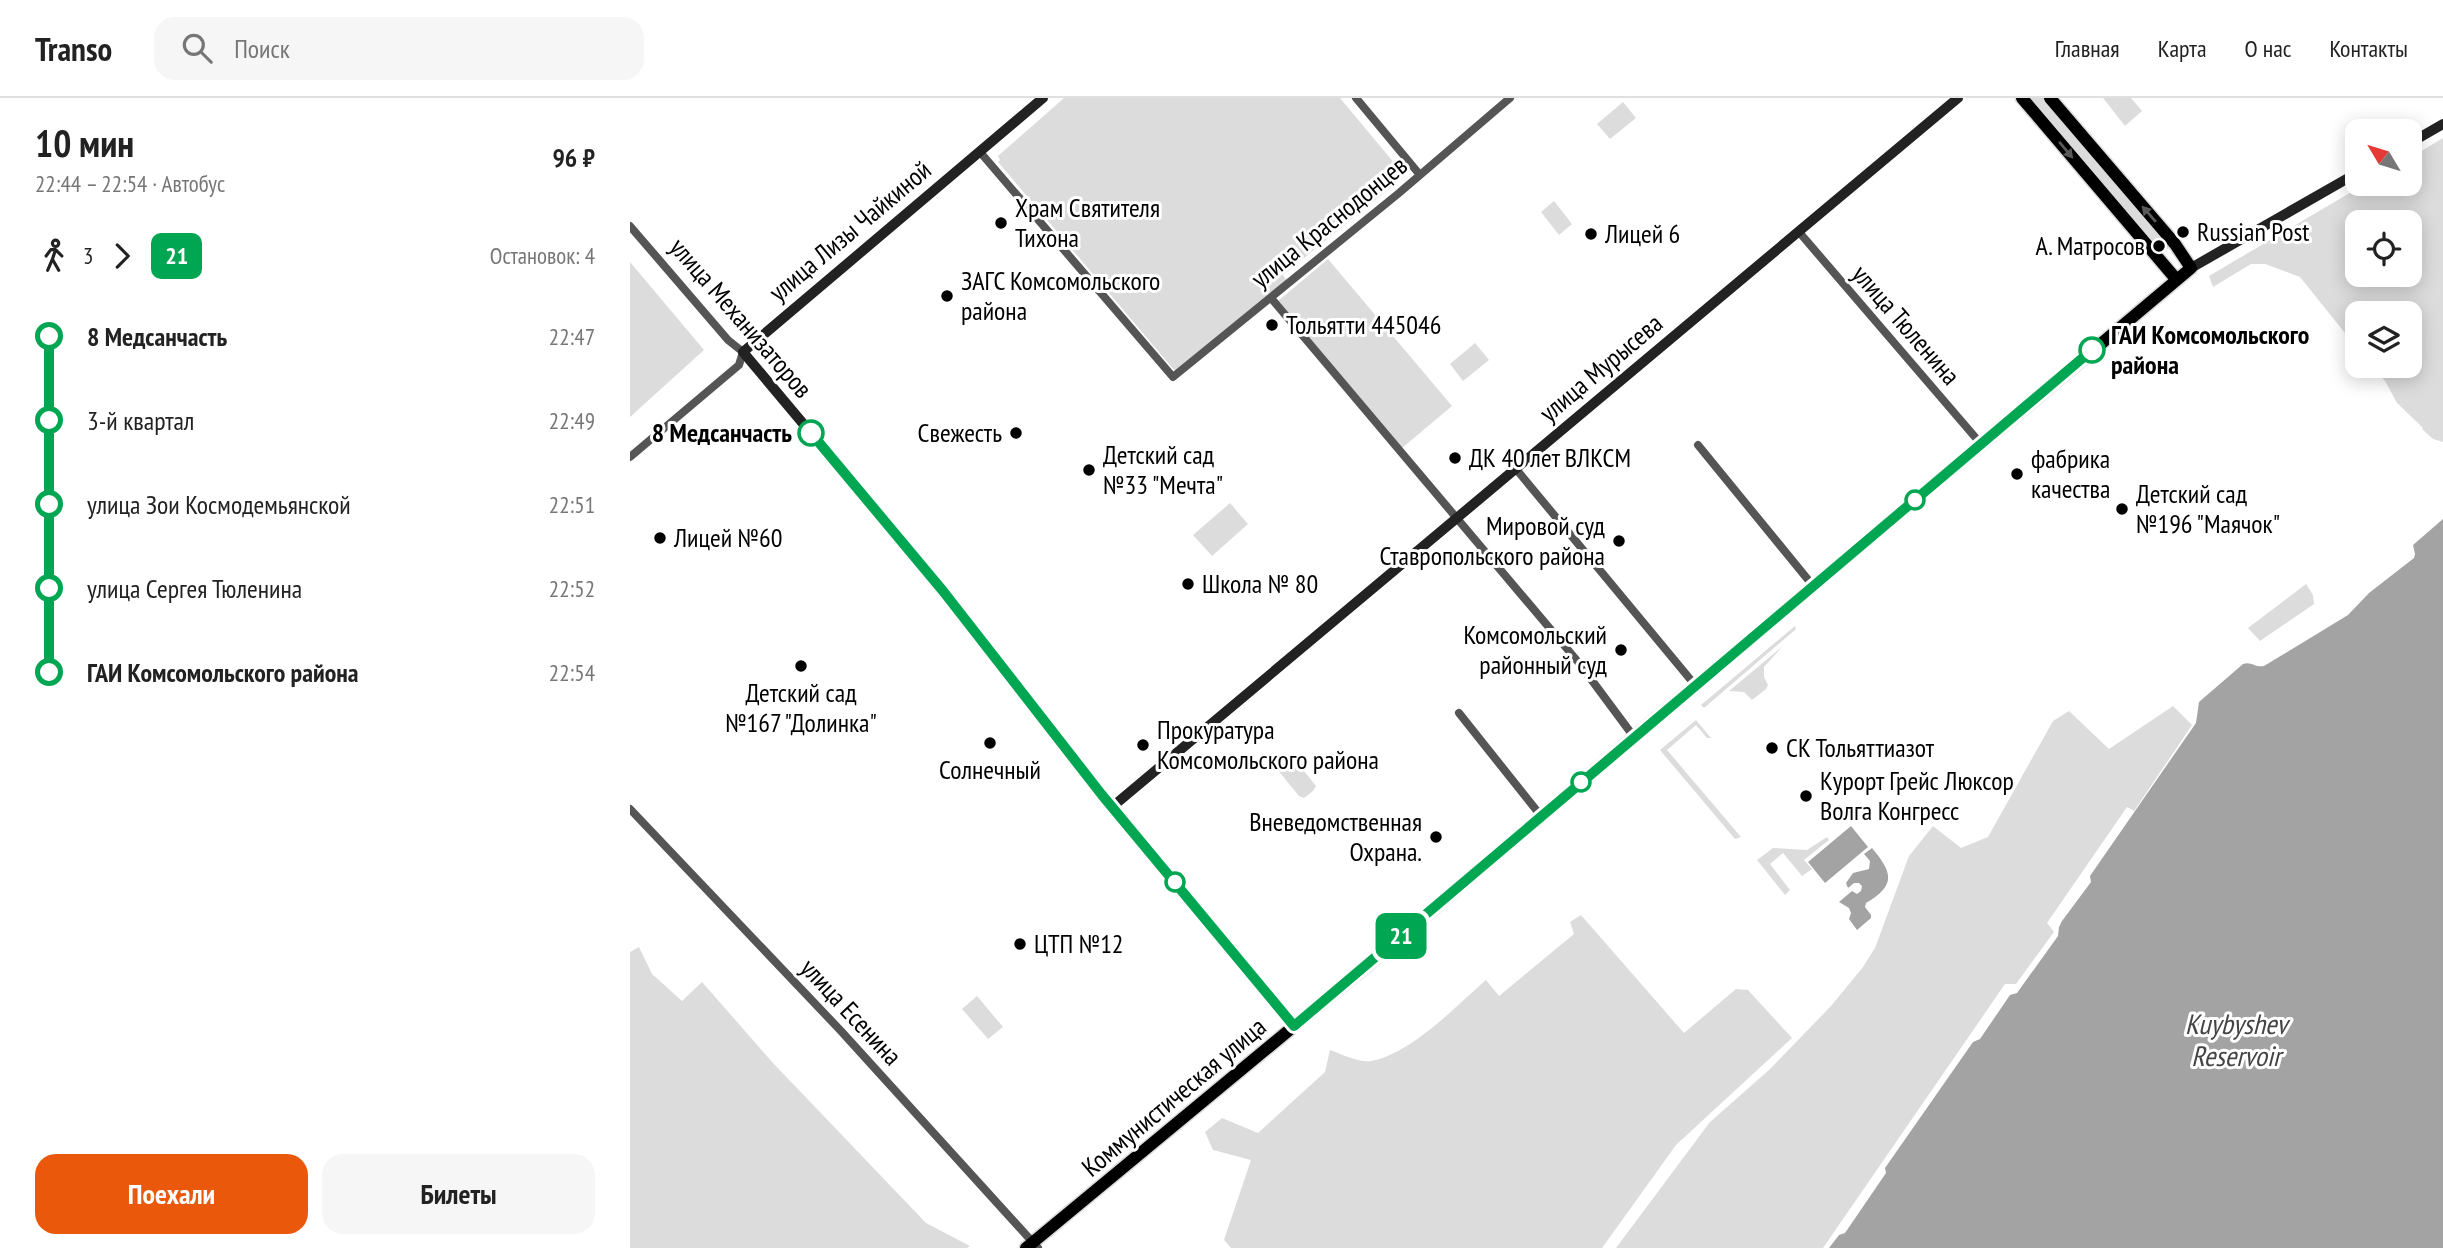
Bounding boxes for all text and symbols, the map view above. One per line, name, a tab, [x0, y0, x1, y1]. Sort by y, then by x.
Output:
search box	[154, 17, 644, 80]
text: Transo	[35, 27, 112, 70]
icon: search	[178, 29, 216, 67]
text: Поиск	[234, 32, 290, 65]
text: Главная	[2055, 33, 2120, 64]
text: Карта	[2158, 33, 2207, 64]
text: О нас	[2245, 33, 2291, 64]
text: Контакты	[2329, 33, 2408, 64]
text: 10 мин	[35, 118, 134, 167]
north arrow	[2345, 119, 2422, 196]
map controls	[2345, 119, 2422, 378]
text: 96 ₽	[552, 141, 595, 174]
one-way arrow	[2058, 141, 2074, 159]
street label: улица Краснодонцев	[1244, 148, 1414, 295]
street label: улица Лизы Чайкиной	[762, 153, 938, 308]
text: 22:44 – 22:54 · Автобус	[35, 169, 225, 198]
place label: Храм Святителя Тихона	[1015, 191, 1160, 254]
one-way arrow	[2142, 206, 2157, 223]
button: locate	[2345, 210, 2422, 287]
marker: Храм Святителя Тихона	[993, 215, 1009, 231]
place label: Russian Post	[2197, 215, 2309, 248]
place label: Лицей 6	[1604, 217, 1680, 250]
marker: Russian Post	[2175, 224, 2191, 240]
marker: Лицей 6	[1583, 226, 1599, 242]
place label: А. Матросов	[2035, 229, 2145, 262]
street label: улица Механизаторов	[663, 231, 820, 404]
icon: walk	[35, 237, 73, 275]
icon: forward	[103, 237, 141, 275]
marker: А. Матросов	[2151, 238, 2167, 254]
text: 21	[165, 240, 188, 271]
text: 3	[83, 241, 93, 270]
text: Остановок: 4	[490, 241, 595, 270]
street label: улица Тюленина	[1845, 258, 1967, 391]
place label: ЗАГС Комсомольского района	[961, 264, 1160, 327]
marker: ЗАГС Комсомольского района	[939, 288, 955, 304]
button: layers	[2345, 301, 2422, 378]
street label: улица Мурысева	[1532, 306, 1669, 429]
place label: Тольятти 445046	[1286, 308, 1441, 341]
marker: Тольятти 445046	[1264, 317, 1280, 333]
place label: ГАИ Комсомольского района	[2111, 318, 2309, 381]
text: 8 Медсанчасть	[87, 320, 227, 353]
text: 22:47	[549, 322, 595, 351]
marker: ГАИ Комсомольского района	[2079, 337, 2105, 363]
text: 3-й квартал	[87, 404, 194, 437]
text: 22:49	[549, 406, 595, 435]
place label: 8 Медсанчасть	[652, 416, 792, 449]
place label: Свежесть	[918, 416, 1002, 449]
marker: 8 Медсанчасть	[798, 420, 824, 446]
marker: Свежесть	[1008, 425, 1024, 441]
place label: Детский сад №33 "Мечта"	[1103, 438, 1223, 501]
place label: ДК 40 лет ВЛКСМ	[1469, 441, 1631, 474]
place label: фабрика качества	[2031, 442, 2110, 505]
marker: ДК 40 лет ВЛКСМ	[1447, 450, 1463, 466]
marker: Детский сад №33 "Мечта"	[1081, 462, 1097, 478]
marker: фабрика качества	[2009, 466, 2025, 482]
place label: Детский сад №196 "Маячок"	[2136, 477, 2280, 540]
text: улица Зои Космодемьянской	[87, 488, 351, 521]
text: 22:51	[549, 490, 595, 519]
unlabelled marker	[1905, 490, 1925, 510]
marker: Детский сад №196 "Маячок"	[2114, 501, 2130, 517]
place label: Мировой суд Ставропольского района	[1380, 509, 1605, 572]
place label: Лицей №60	[673, 521, 782, 554]
marker: Лицей №60	[652, 530, 668, 546]
marker: Мировой суд Ставропольского района	[1611, 533, 1627, 549]
place label: Школа № 80	[1202, 567, 1318, 600]
text: улица Сергея Тюленина	[87, 572, 302, 605]
text: 22:52	[549, 574, 595, 603]
marker: Школа № 80	[1180, 576, 1196, 592]
place label: Комсомольский районный суд	[1463, 618, 1607, 681]
marker: Комсомольский районный суд	[1613, 642, 1629, 658]
text: ГАИ Комсомольского района	[87, 656, 359, 689]
text: 22:54	[549, 658, 595, 687]
marker: Детский сад №167 "Долинка"	[793, 658, 809, 674]
place label: Детский сад №167 "Долинка"	[725, 676, 877, 739]
place label: Прокуратура Комсомольского района	[1157, 713, 1379, 776]
place label: СК Тольяттиазот	[1786, 731, 1935, 764]
marker: Солнечный	[982, 735, 998, 751]
marker: Прокуратура Комсомольского района	[1135, 737, 1151, 753]
marker: СК Тольяттиазот	[1764, 740, 1780, 756]
place label: Солнечный	[939, 753, 1041, 786]
place label: Курорт Грейс Люксор Волга Конгресс	[1820, 764, 2014, 827]
unlabelled marker	[1571, 772, 1591, 792]
marker: Курорт Грейс Люксор Волга Конгресс	[1798, 788, 1814, 804]
place label: Вневедомственная Охрана.	[1249, 805, 1422, 868]
marker: Вневедомственная Охрана.	[1428, 829, 1444, 845]
unlabelled marker	[1165, 872, 1185, 892]
line badge: 21	[1370, 913, 1432, 959]
text: 21	[1390, 920, 1412, 951]
place label: ЦТП №12	[1034, 927, 1124, 960]
marker: ЦТП №12	[1012, 936, 1028, 952]
street label: улица Есенина	[794, 951, 909, 1072]
water label: Kuybyshev Reservoir	[2185, 1005, 2291, 1074]
street label: Коммунистическая улица	[1075, 1010, 1273, 1183]
button: Поехали	[35, 1154, 308, 1234]
button: Билеты	[322, 1154, 595, 1234]

